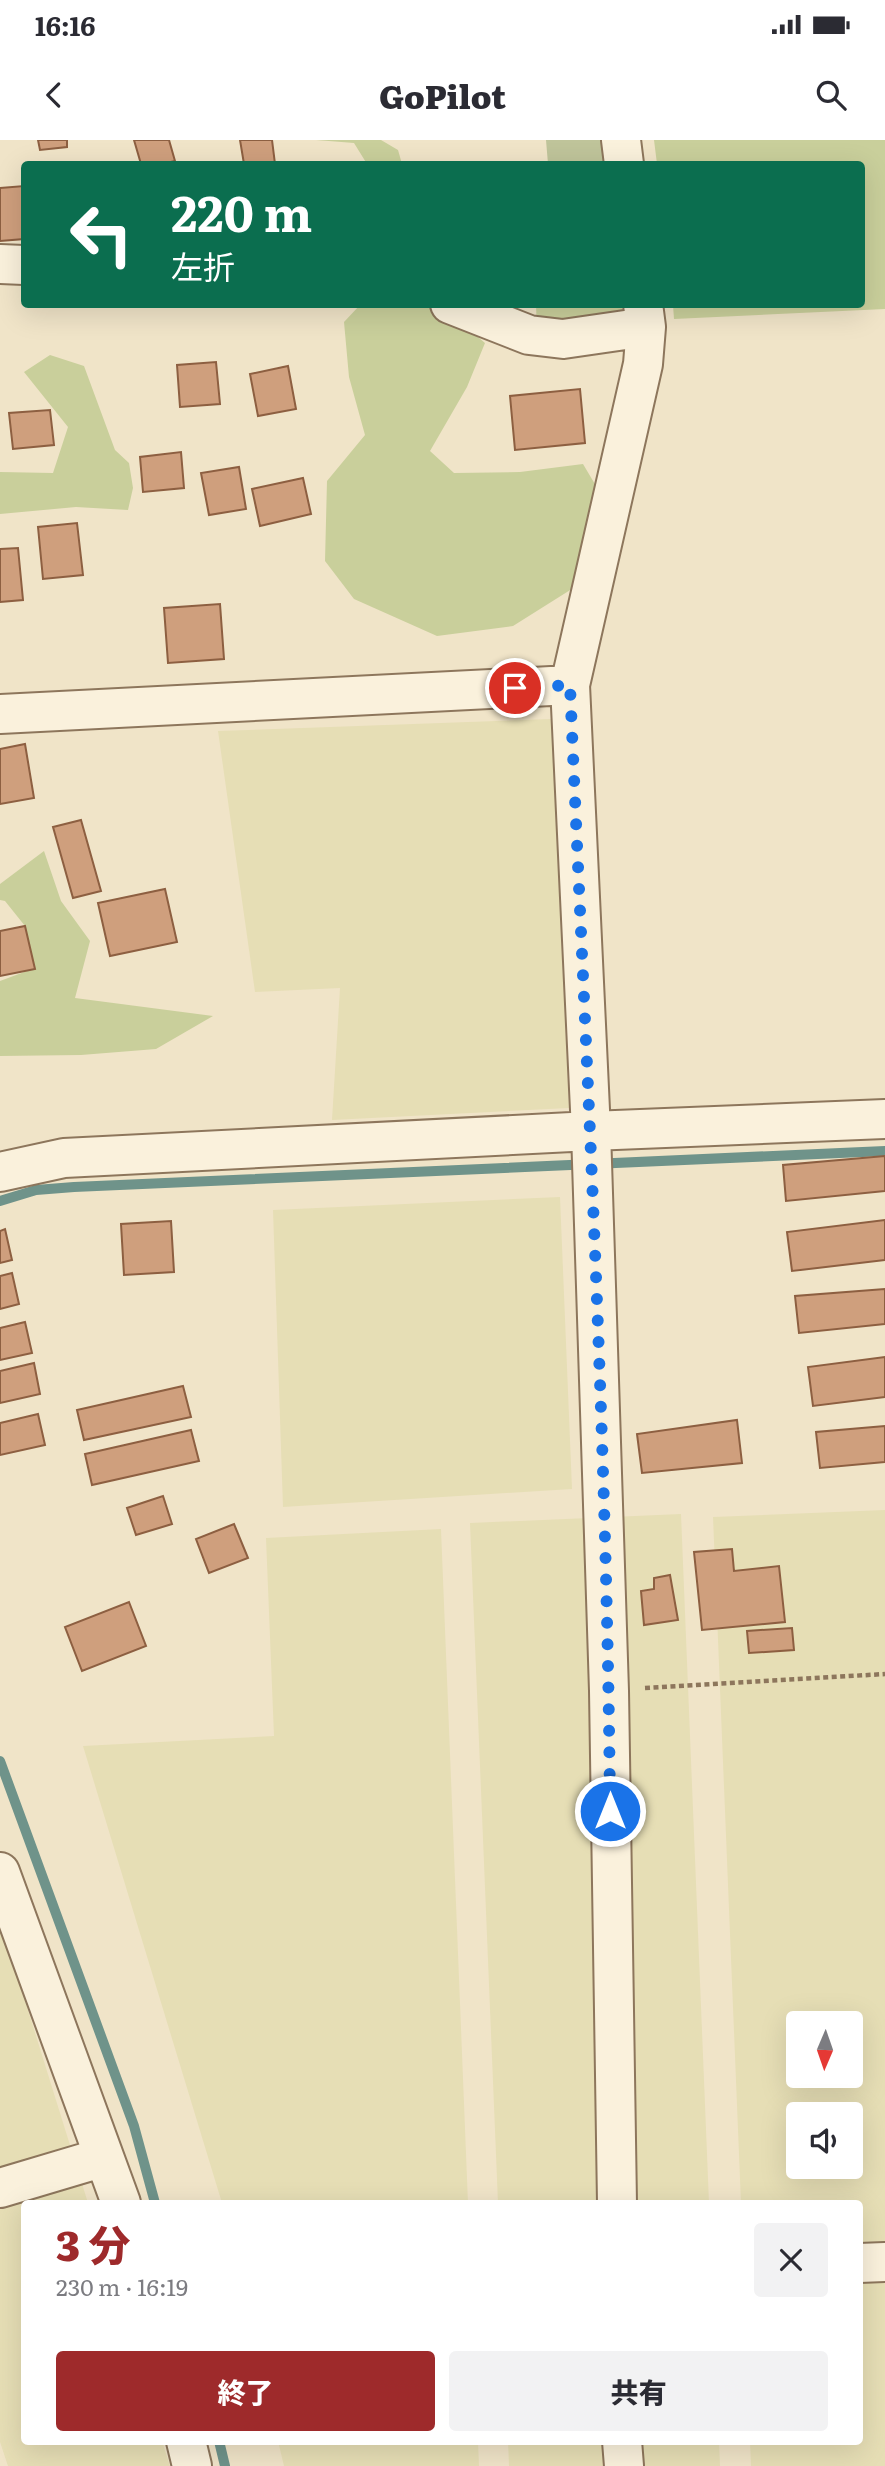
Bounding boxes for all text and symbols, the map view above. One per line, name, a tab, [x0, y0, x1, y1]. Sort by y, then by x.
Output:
text: 16:16	[35, 5, 95, 44]
text: GoPilot	[379, 71, 506, 119]
icon: back	[35, 76, 73, 114]
icon: search	[812, 76, 850, 114]
text: 220 m	[171, 174, 312, 247]
icon: left	[56, 189, 147, 280]
text: 左折	[171, 241, 235, 289]
pin	[485, 658, 545, 718]
icon: arrive	[496, 669, 534, 707]
position arrow	[573, 1774, 647, 1848]
north arrow	[786, 2011, 863, 2088]
map controls	[786, 2011, 863, 2179]
button: sound	[786, 2102, 863, 2179]
text: 3 分	[56, 2212, 130, 2274]
button: close	[754, 2223, 828, 2297]
text: 230 m · 16:19	[56, 2269, 188, 2303]
button: 終了	[56, 2351, 435, 2431]
button: 共有	[449, 2351, 828, 2431]

